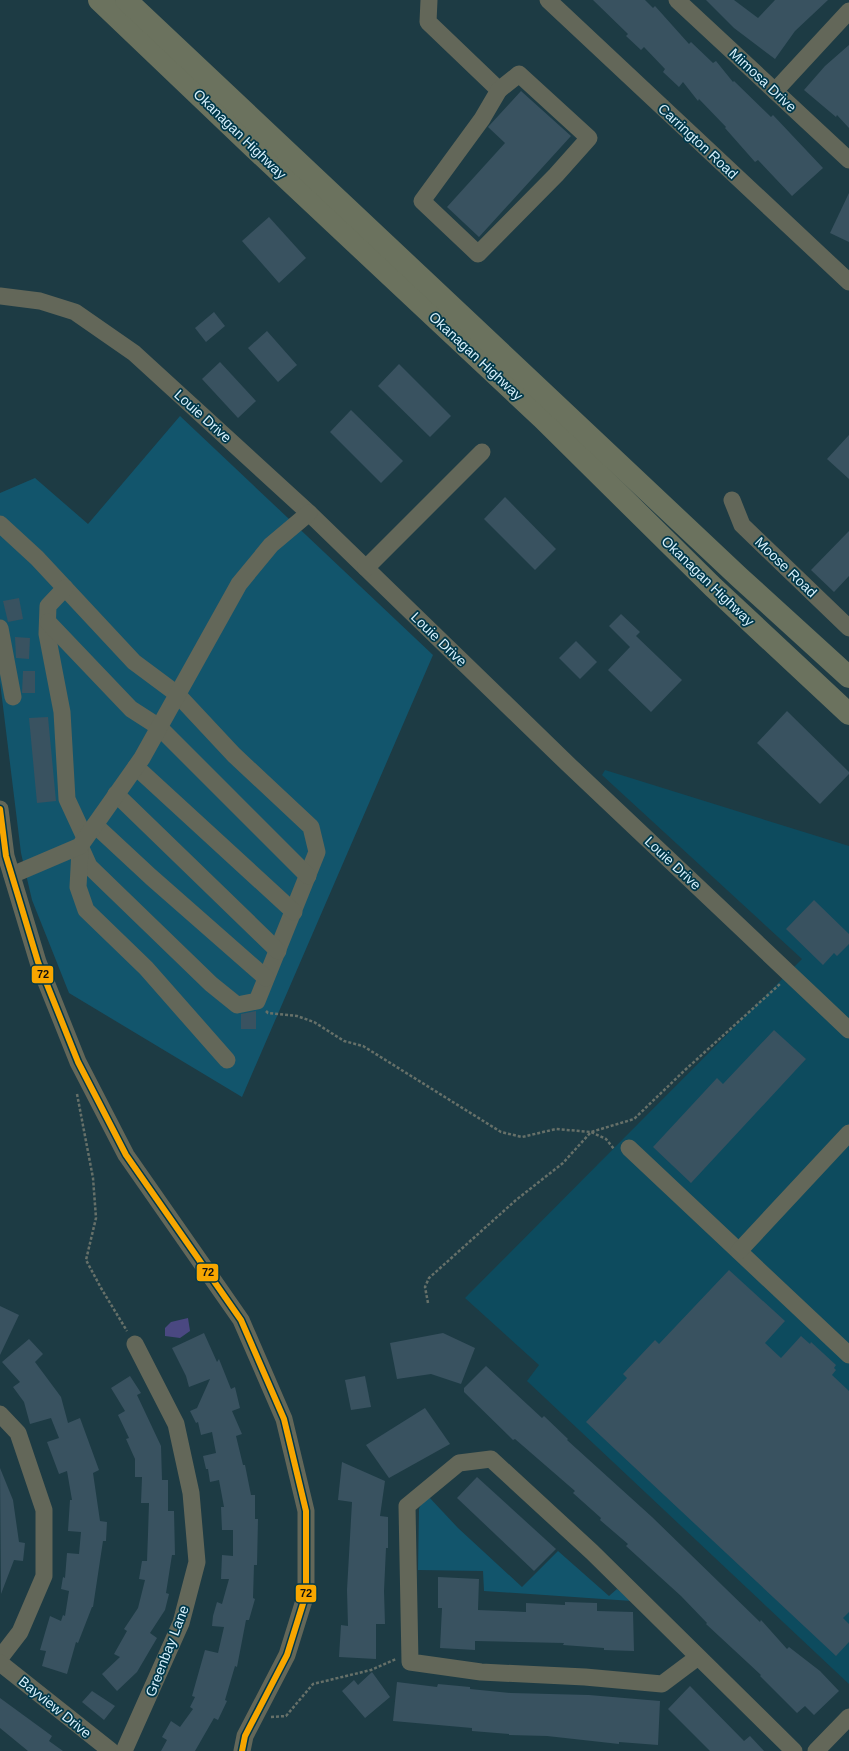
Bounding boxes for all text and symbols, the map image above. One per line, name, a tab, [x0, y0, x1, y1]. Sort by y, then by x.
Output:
street label: Mimosa Drive	[726, 45, 800, 115]
street label: Okanagan Highway	[190, 86, 290, 182]
street label: Carrington Road	[655, 100, 741, 182]
street label: Okanagan Highway	[426, 308, 526, 404]
street label: Louie Drive	[171, 386, 235, 446]
street label: Okanagan Highway	[658, 533, 758, 629]
street label: Moose Road	[752, 534, 820, 600]
street label: Louie Drive	[408, 609, 470, 669]
street label: Louie Drive	[642, 833, 705, 893]
line badge: 72	[31, 965, 54, 984]
text: 72	[37, 968, 49, 980]
line badge: 72	[196, 1263, 219, 1282]
text: 72	[202, 1266, 214, 1278]
line badge: 72	[295, 1584, 317, 1603]
text: 72	[300, 1587, 312, 1599]
street label: Greenbay Lane	[142, 1603, 192, 1699]
street label: Bayview Drive	[15, 1673, 95, 1741]

